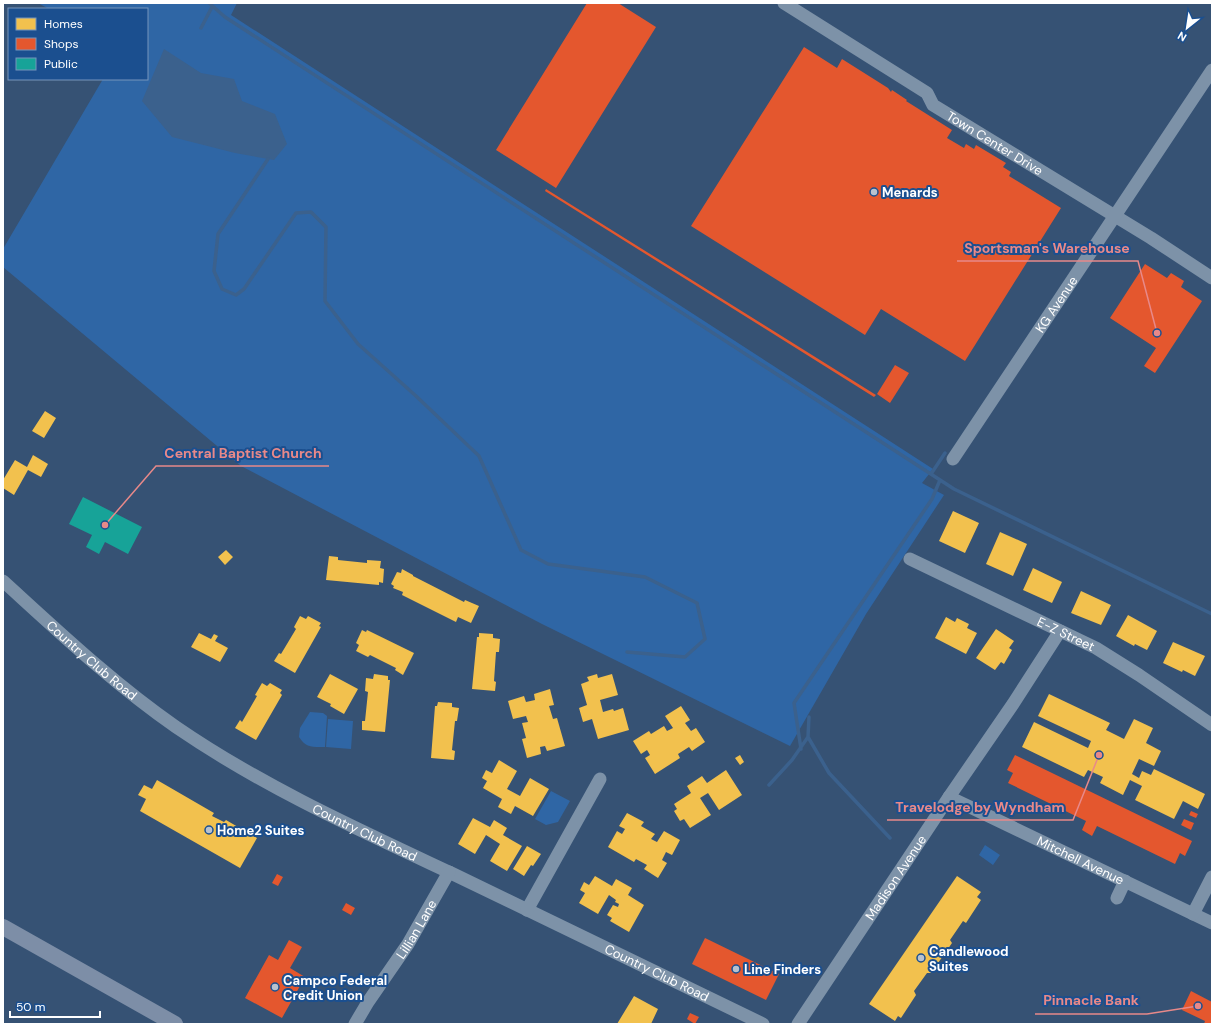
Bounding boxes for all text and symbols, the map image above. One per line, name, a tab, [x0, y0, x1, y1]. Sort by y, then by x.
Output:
legend	[8, 8, 148, 80]
north arrow	[1167, 8, 1207, 48]
text: Homes	[44, 16, 83, 32]
text: N	[1175, 29, 1189, 45]
text: Shops	[44, 36, 79, 52]
text: Public	[44, 56, 78, 72]
street label: Town Center Drive	[944, 107, 1046, 179]
place label: Menards	[882, 184, 938, 201]
marker: Menards	[869, 187, 879, 197]
callout: Sportsman's Warehouse	[957, 235, 1138, 261]
text: Sportsman's Warehouse	[964, 239, 1130, 257]
street label: KG Avenue	[1031, 273, 1081, 336]
callout: Central Baptist Church	[156, 440, 329, 466]
text: Central Baptist Church	[164, 444, 322, 462]
street label: E-Z Street	[1035, 613, 1098, 655]
street label: Country Club Road	[43, 616, 141, 704]
callout: Travelodge by Wyndham	[887, 794, 1073, 820]
text: Travelodge by Wyndham	[895, 798, 1065, 816]
street label: Country Club Road	[310, 800, 420, 865]
place label: Home2 Suites	[217, 822, 305, 839]
marker: Home2 Suites	[204, 825, 214, 835]
street label: Madison Avenue	[861, 832, 930, 923]
street label: Mitchell Avenue	[1034, 832, 1127, 888]
street label: Lillian Lane	[392, 896, 440, 962]
street label: Country Club Road	[602, 940, 712, 1005]
place label: Candlewood Suites	[929, 943, 1009, 975]
marker: Candlewood Suites	[916, 953, 926, 963]
place label: Line Finders	[744, 961, 821, 978]
marker: Line Finders	[731, 964, 741, 974]
place label: Campco Federal Credit Union	[283, 972, 387, 1004]
marker: Campco Federal Credit Union	[270, 982, 280, 992]
callout: Pinnacle Bank	[1035, 988, 1147, 1014]
text: Pinnacle Bank	[1043, 991, 1139, 1009]
scale bar	[10, 993, 100, 1019]
text: 50 m	[16, 999, 45, 1015]

